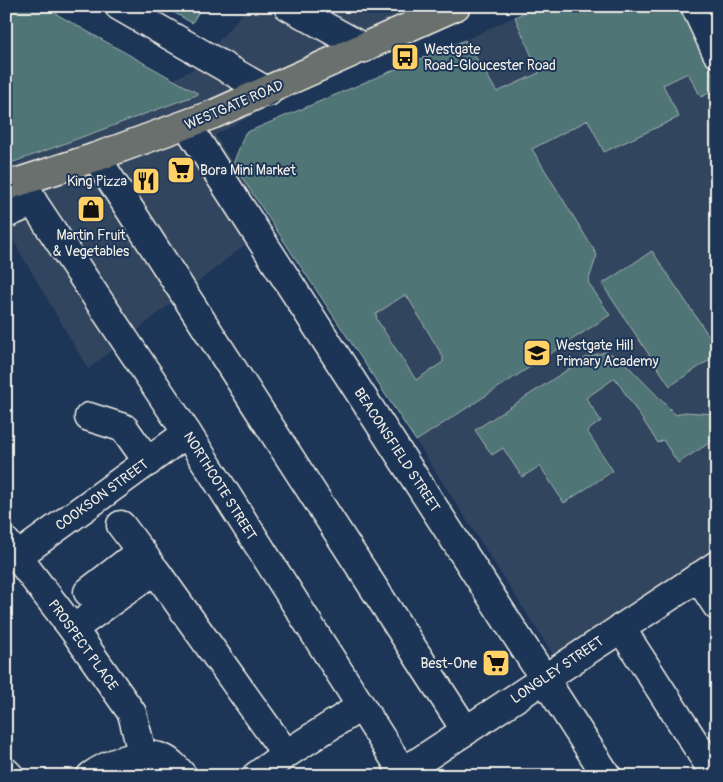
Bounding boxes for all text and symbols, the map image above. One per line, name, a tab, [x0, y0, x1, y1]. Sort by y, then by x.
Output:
place label: Westgate Road-Gloucester Road	[424, 41, 556, 74]
bus stop icon: Westgate Road-Gloucester Road	[390, 42, 420, 72]
street label: WESTGATE ROAD	[182, 77, 286, 133]
supermarket icon: Bora Mini Market	[166, 155, 196, 185]
place label: Bora Mini Market	[200, 162, 296, 179]
restaurant icon: King Pizza	[131, 166, 161, 196]
place label: King Pizza	[67, 173, 127, 190]
shop icon: Martin Fruit & Vegetables	[76, 194, 106, 224]
place label: Martin Fruit & Vegetables	[53, 227, 130, 260]
place label: Westgate Hill Primary Academy	[556, 337, 658, 370]
school or university icon: Westgate Hill Primary Academy	[522, 338, 552, 368]
street label: BEACONSFIELD STREET	[350, 385, 444, 515]
street label: NORTHCOTE STREET	[180, 429, 260, 543]
street label: COOKSON STREET	[52, 456, 152, 534]
street label: PROSPECT PLACE	[44, 596, 122, 694]
street label: LONGLEY STREET	[507, 633, 607, 707]
supermarket icon: Best-One	[481, 648, 511, 678]
place label: Best-One	[421, 655, 477, 672]

